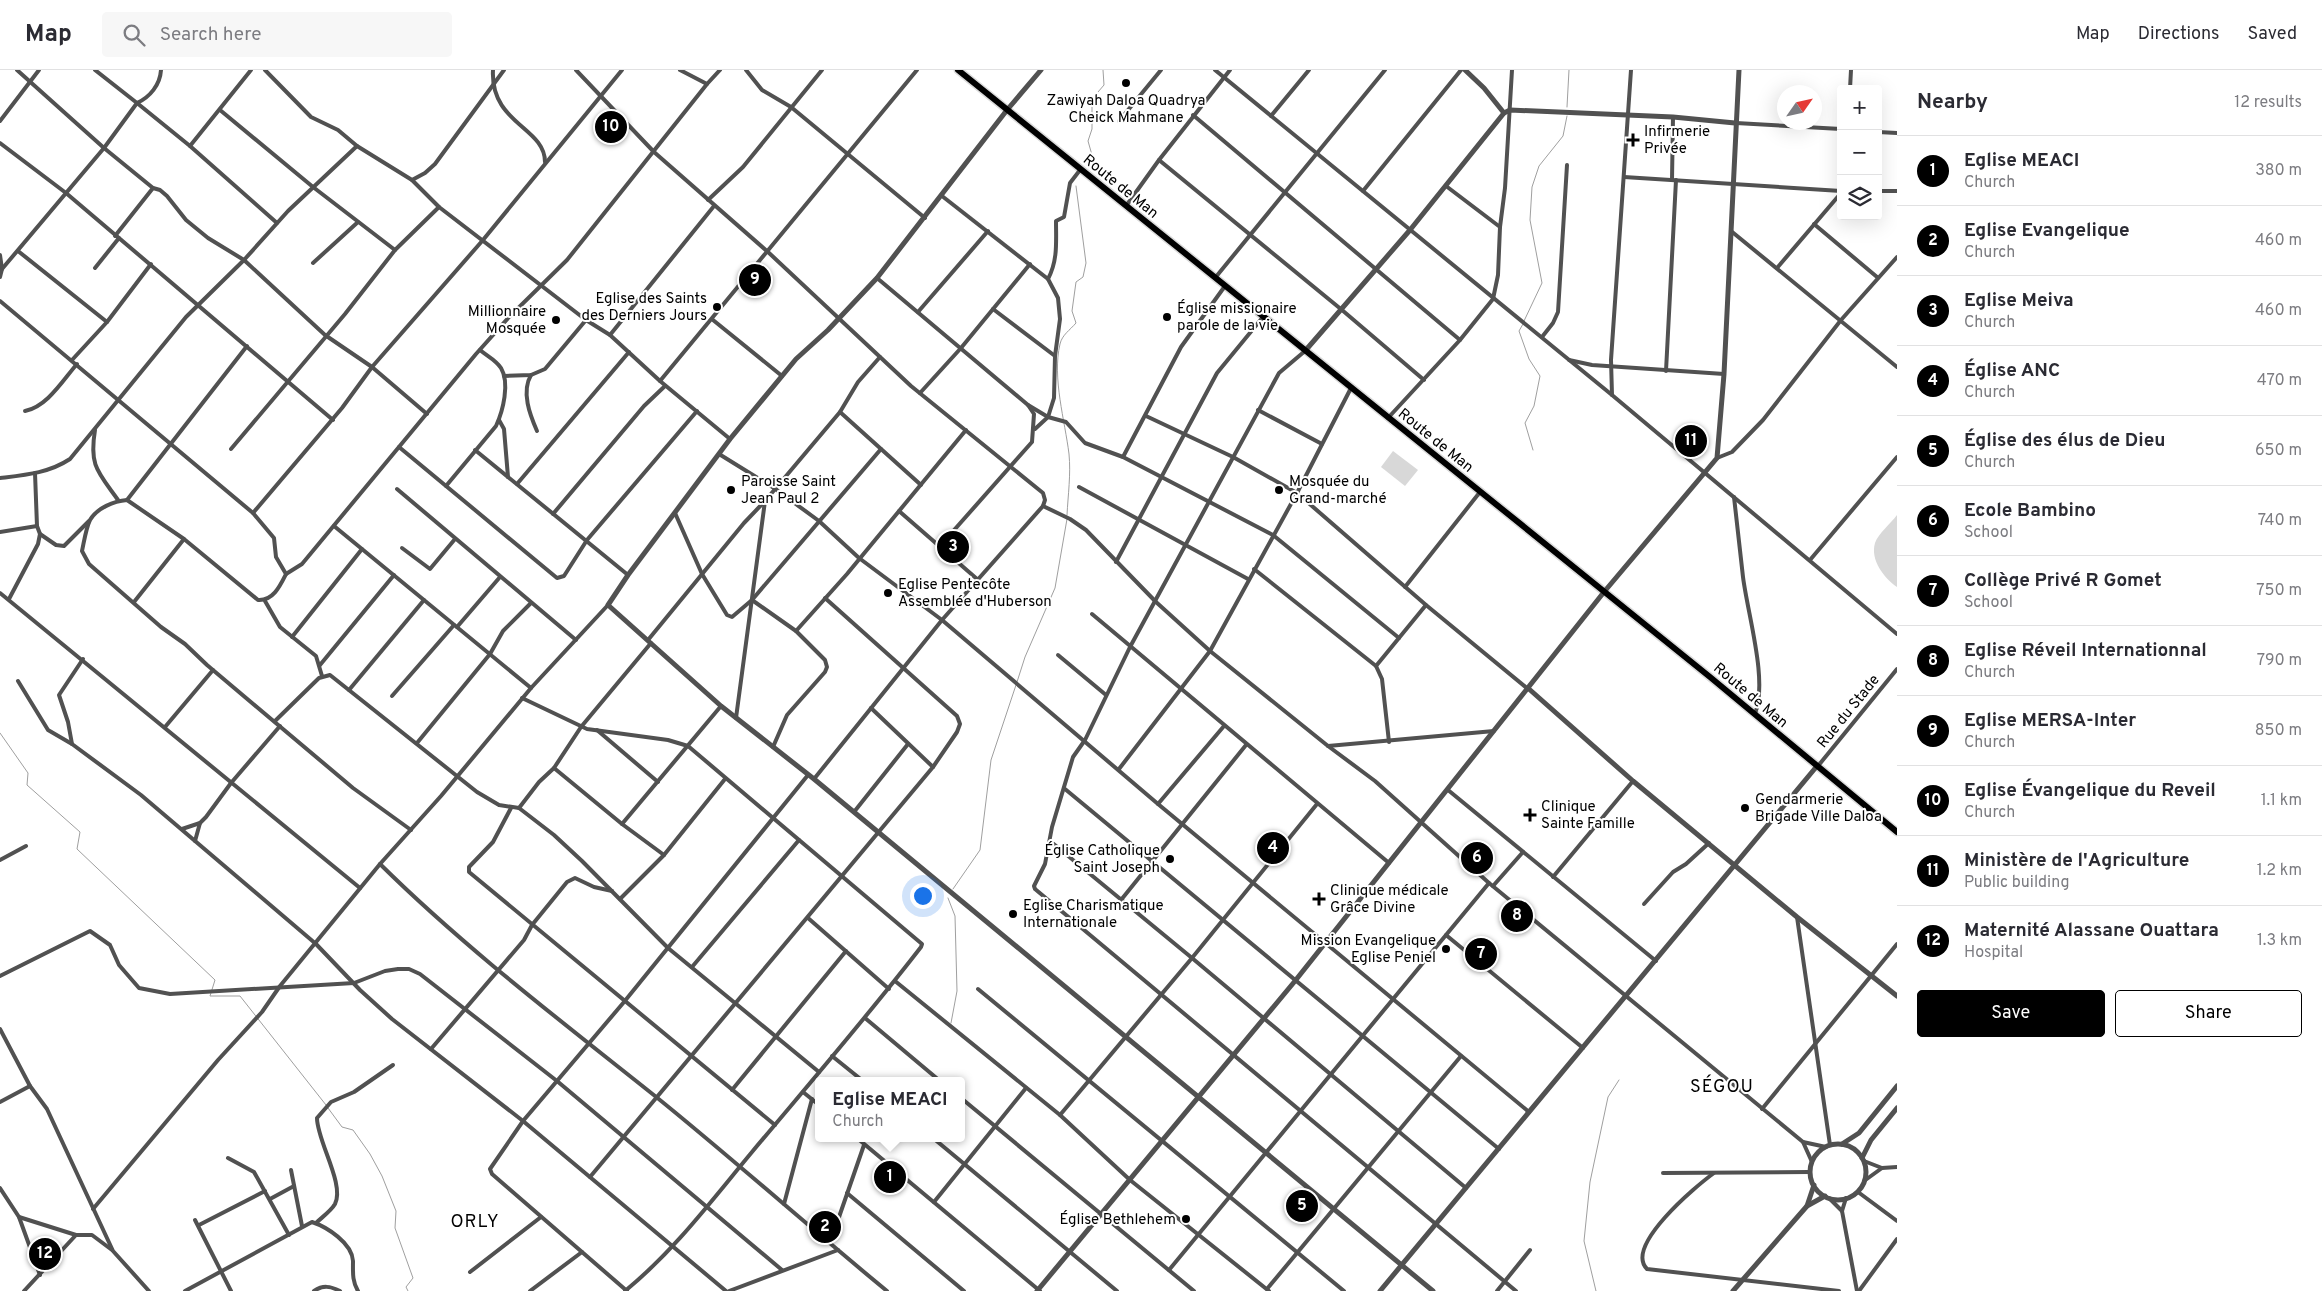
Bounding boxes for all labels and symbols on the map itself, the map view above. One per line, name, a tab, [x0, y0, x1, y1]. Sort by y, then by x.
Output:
marker: Zawiyah Daloa Quadrya Cheick Mahmane	[1120, 77, 1132, 89]
north arrow	[1777, 85, 1822, 130]
place label: Zawiyah Daloa Quadrya Cheick Mahmane	[1047, 92, 1205, 128]
pin: 10	[595, 108, 627, 146]
place label: Infirmerie Privée	[1644, 123, 1710, 159]
marker: Infirmerie Privée	[1626, 133, 1640, 147]
street label: Route de Man	[1078, 151, 1162, 223]
pin: 9	[739, 261, 771, 299]
place label: Eglise des Saints des Derniers Jours	[581, 290, 707, 326]
place label: Église missionaire parole de la vie	[1177, 299, 1297, 336]
marker: Eglise des Saints des Derniers Jours	[711, 301, 723, 313]
place label: Millionnaire Mosquée	[468, 303, 546, 339]
marker: Église missionaire parole de la vie	[1161, 311, 1173, 323]
marker: Millionnaire Mosquée	[550, 314, 562, 326]
street label: Route de Man	[1393, 405, 1477, 477]
pin: 11	[1675, 422, 1707, 460]
place label: Paroisse Saint Jean Paul 2	[741, 473, 836, 509]
place label: Mosquée du Grand-marché	[1289, 473, 1387, 509]
marker: Paroisse Saint Jean Paul 2	[725, 484, 737, 496]
marker: Mosquée du Grand-marché	[1273, 484, 1285, 496]
pin: 3	[937, 528, 969, 566]
place label: Eglise Pentecôte Assemblée d'Huberson	[898, 576, 1052, 612]
marker: Eglise Pentecôte Assemblée d'Huberson	[882, 587, 894, 599]
street label: Route de Man	[1709, 659, 1791, 733]
street label: Rue du Stade	[1814, 671, 1885, 753]
place label: Gendarmerie Brigade Ville Daloa	[1755, 791, 1882, 827]
place label: Clinique Sainte Famille	[1541, 798, 1635, 834]
marker: Gendarmerie Brigade Ville Daloa	[1739, 802, 1751, 814]
marker: Clinique Sainte Famille	[1523, 808, 1537, 822]
pin: 4	[1257, 829, 1289, 867]
pin: 6	[1461, 839, 1493, 877]
place label: Église Catholique Saint Joseph	[1044, 841, 1160, 878]
marker: Église Catholique Saint Joseph	[1164, 853, 1176, 865]
place label: Clinique médicale Grâce Divine	[1330, 882, 1449, 918]
your location	[910, 883, 936, 909]
marker: Clinique médicale Grâce Divine	[1312, 892, 1326, 906]
place label: Eglise Charismatique Internationale	[1023, 897, 1164, 933]
pin: 8	[1501, 897, 1533, 935]
marker: Eglise Charismatique Internationale	[1007, 908, 1019, 920]
place label: Mission Evangelique Eglise Peniel	[1301, 932, 1436, 968]
pin: 7	[1465, 935, 1497, 973]
marker: Mission Evangelique Eglise Peniel	[1440, 943, 1452, 955]
district label: SÉGOU	[1690, 1074, 1754, 1099]
pin: 1	[874, 1158, 906, 1196]
pin: 5	[1286, 1187, 1318, 1225]
pin: 2	[809, 1208, 841, 1246]
place label: Église Bethlehem	[1060, 1210, 1176, 1230]
district label: ORLY	[450, 1211, 500, 1234]
marker: Église Bethlehem	[1180, 1213, 1192, 1225]
pin: 12	[29, 1235, 61, 1273]

